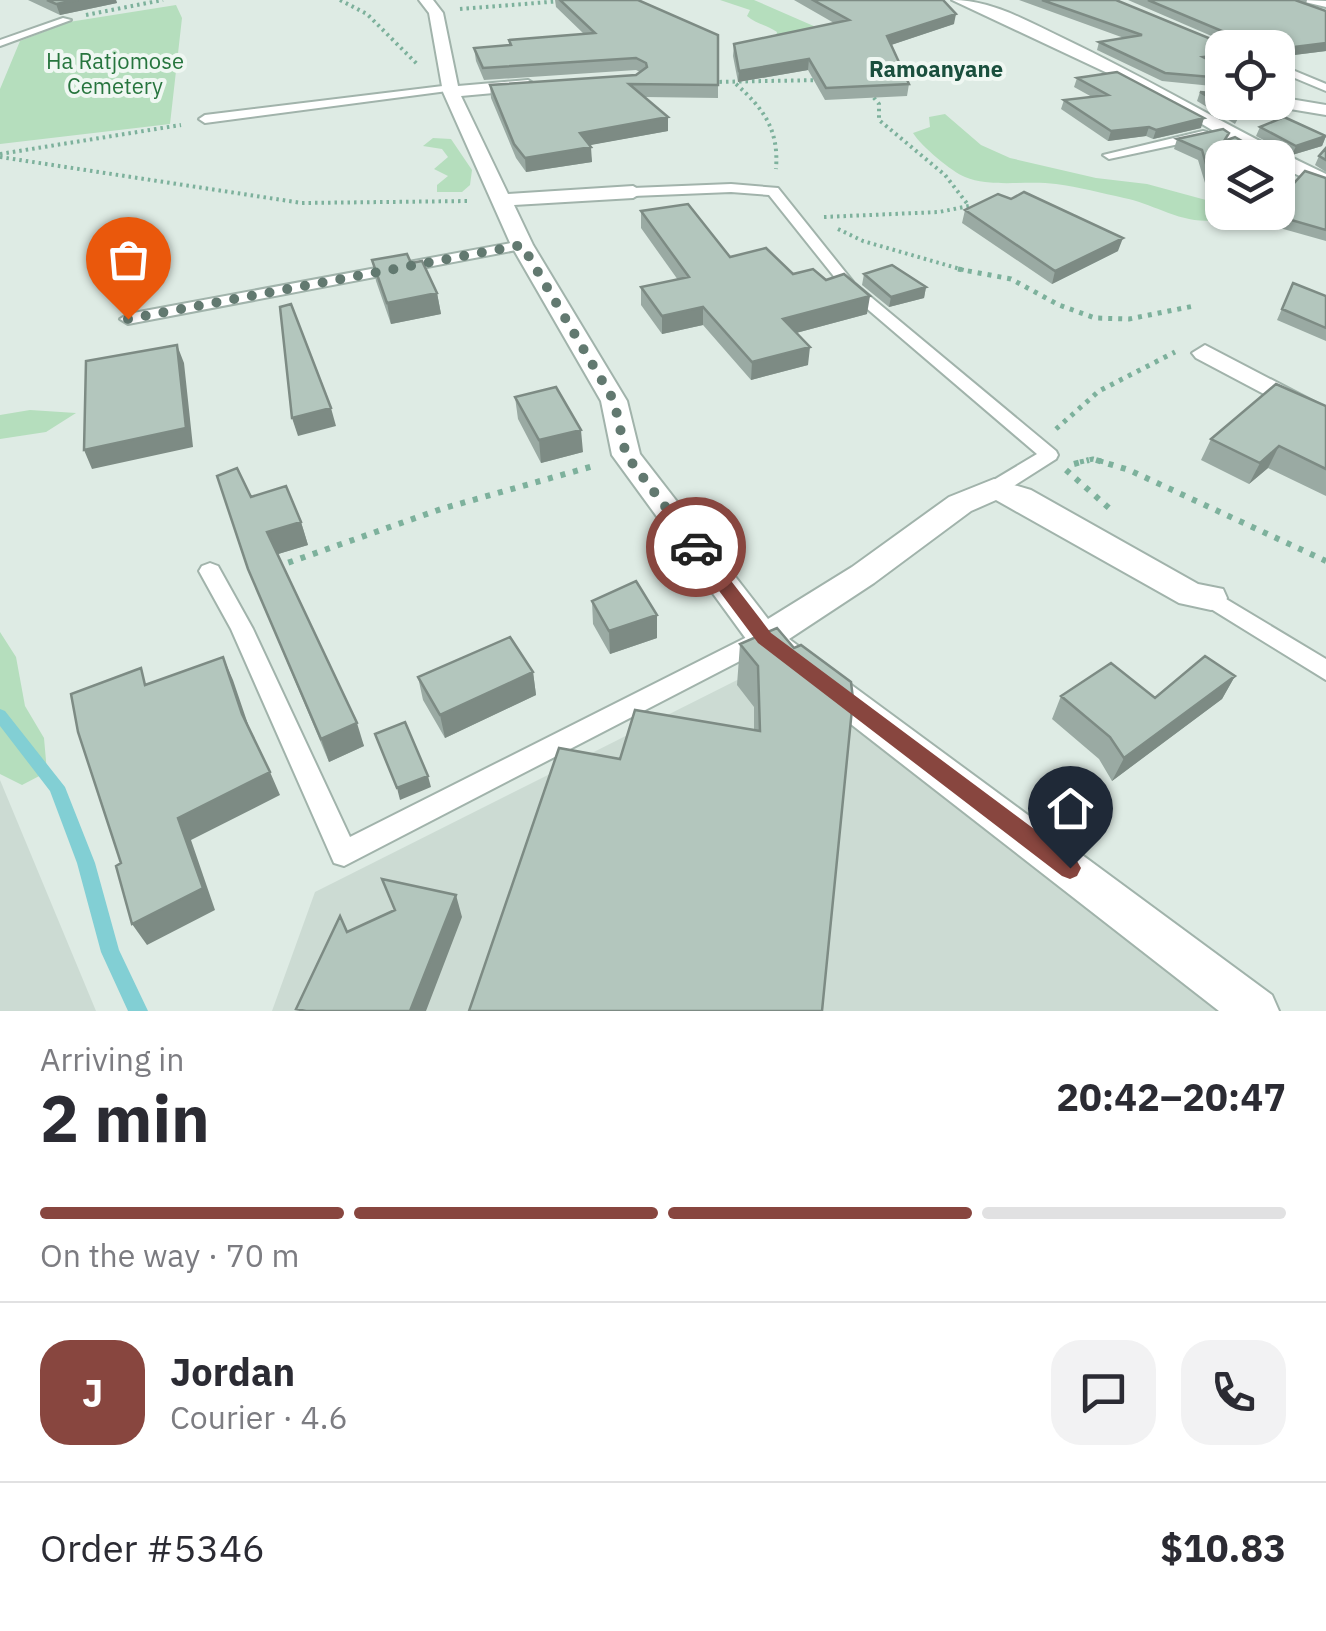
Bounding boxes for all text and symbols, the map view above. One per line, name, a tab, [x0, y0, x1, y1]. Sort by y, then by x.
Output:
map controls	[1205, 30, 1295, 230]
button: locate	[1205, 30, 1295, 120]
park label: Ha Ratjomose Cemetery	[46, 46, 184, 100]
district label: Ramoanyane	[869, 54, 1003, 83]
button: layers	[1205, 140, 1295, 230]
pin	[86, 217, 171, 320]
icon: bag	[101, 232, 156, 287]
courier	[646, 497, 746, 597]
icon: car	[669, 520, 724, 575]
pin	[1028, 766, 1113, 869]
icon: home	[1043, 781, 1098, 836]
text: Arriving in	[40, 1038, 185, 1080]
text: 20:42–20:47	[1056, 1072, 1286, 1121]
text: 2 min	[40, 1075, 210, 1160]
text: On the way · 70 m	[40, 1234, 300, 1276]
button: chat	[1051, 1340, 1156, 1445]
button: phone	[1181, 1340, 1286, 1445]
text: Jordan	[170, 1347, 295, 1396]
text: J	[82, 1368, 103, 1417]
text: Courier · 4.6	[170, 1396, 348, 1438]
text: Order #5346	[40, 1523, 265, 1572]
text: $10.83	[1160, 1523, 1286, 1572]

